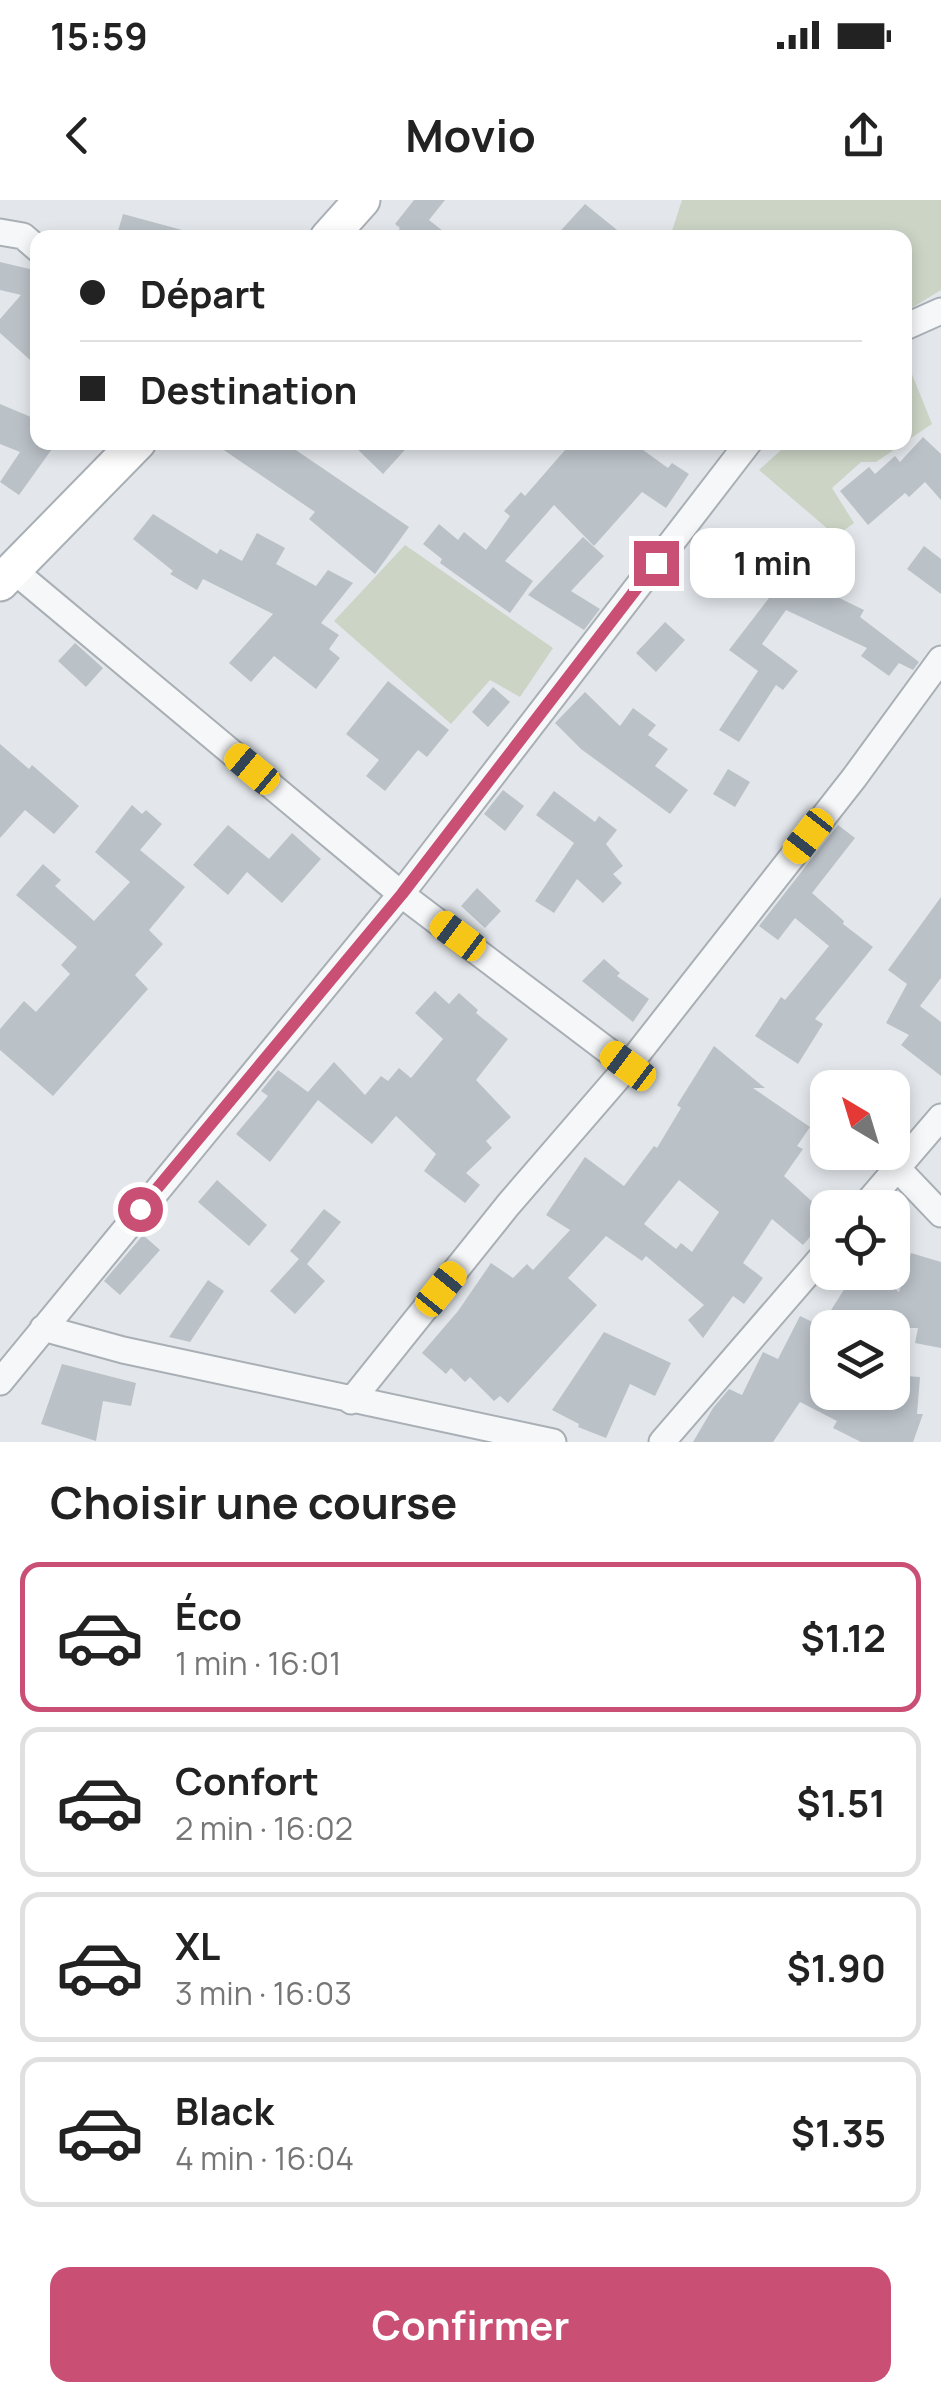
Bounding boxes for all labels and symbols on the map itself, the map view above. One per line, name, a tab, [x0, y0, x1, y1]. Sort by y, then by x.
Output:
callout: 1 min	[691, 528, 856, 598]
route end	[634, 541, 679, 586]
car	[219, 738, 285, 800]
car	[778, 803, 838, 869]
car	[425, 906, 491, 966]
car	[595, 1036, 661, 1096]
north arrow	[810, 1070, 910, 1170]
route start	[118, 1187, 163, 1232]
car	[410, 1256, 472, 1322]

